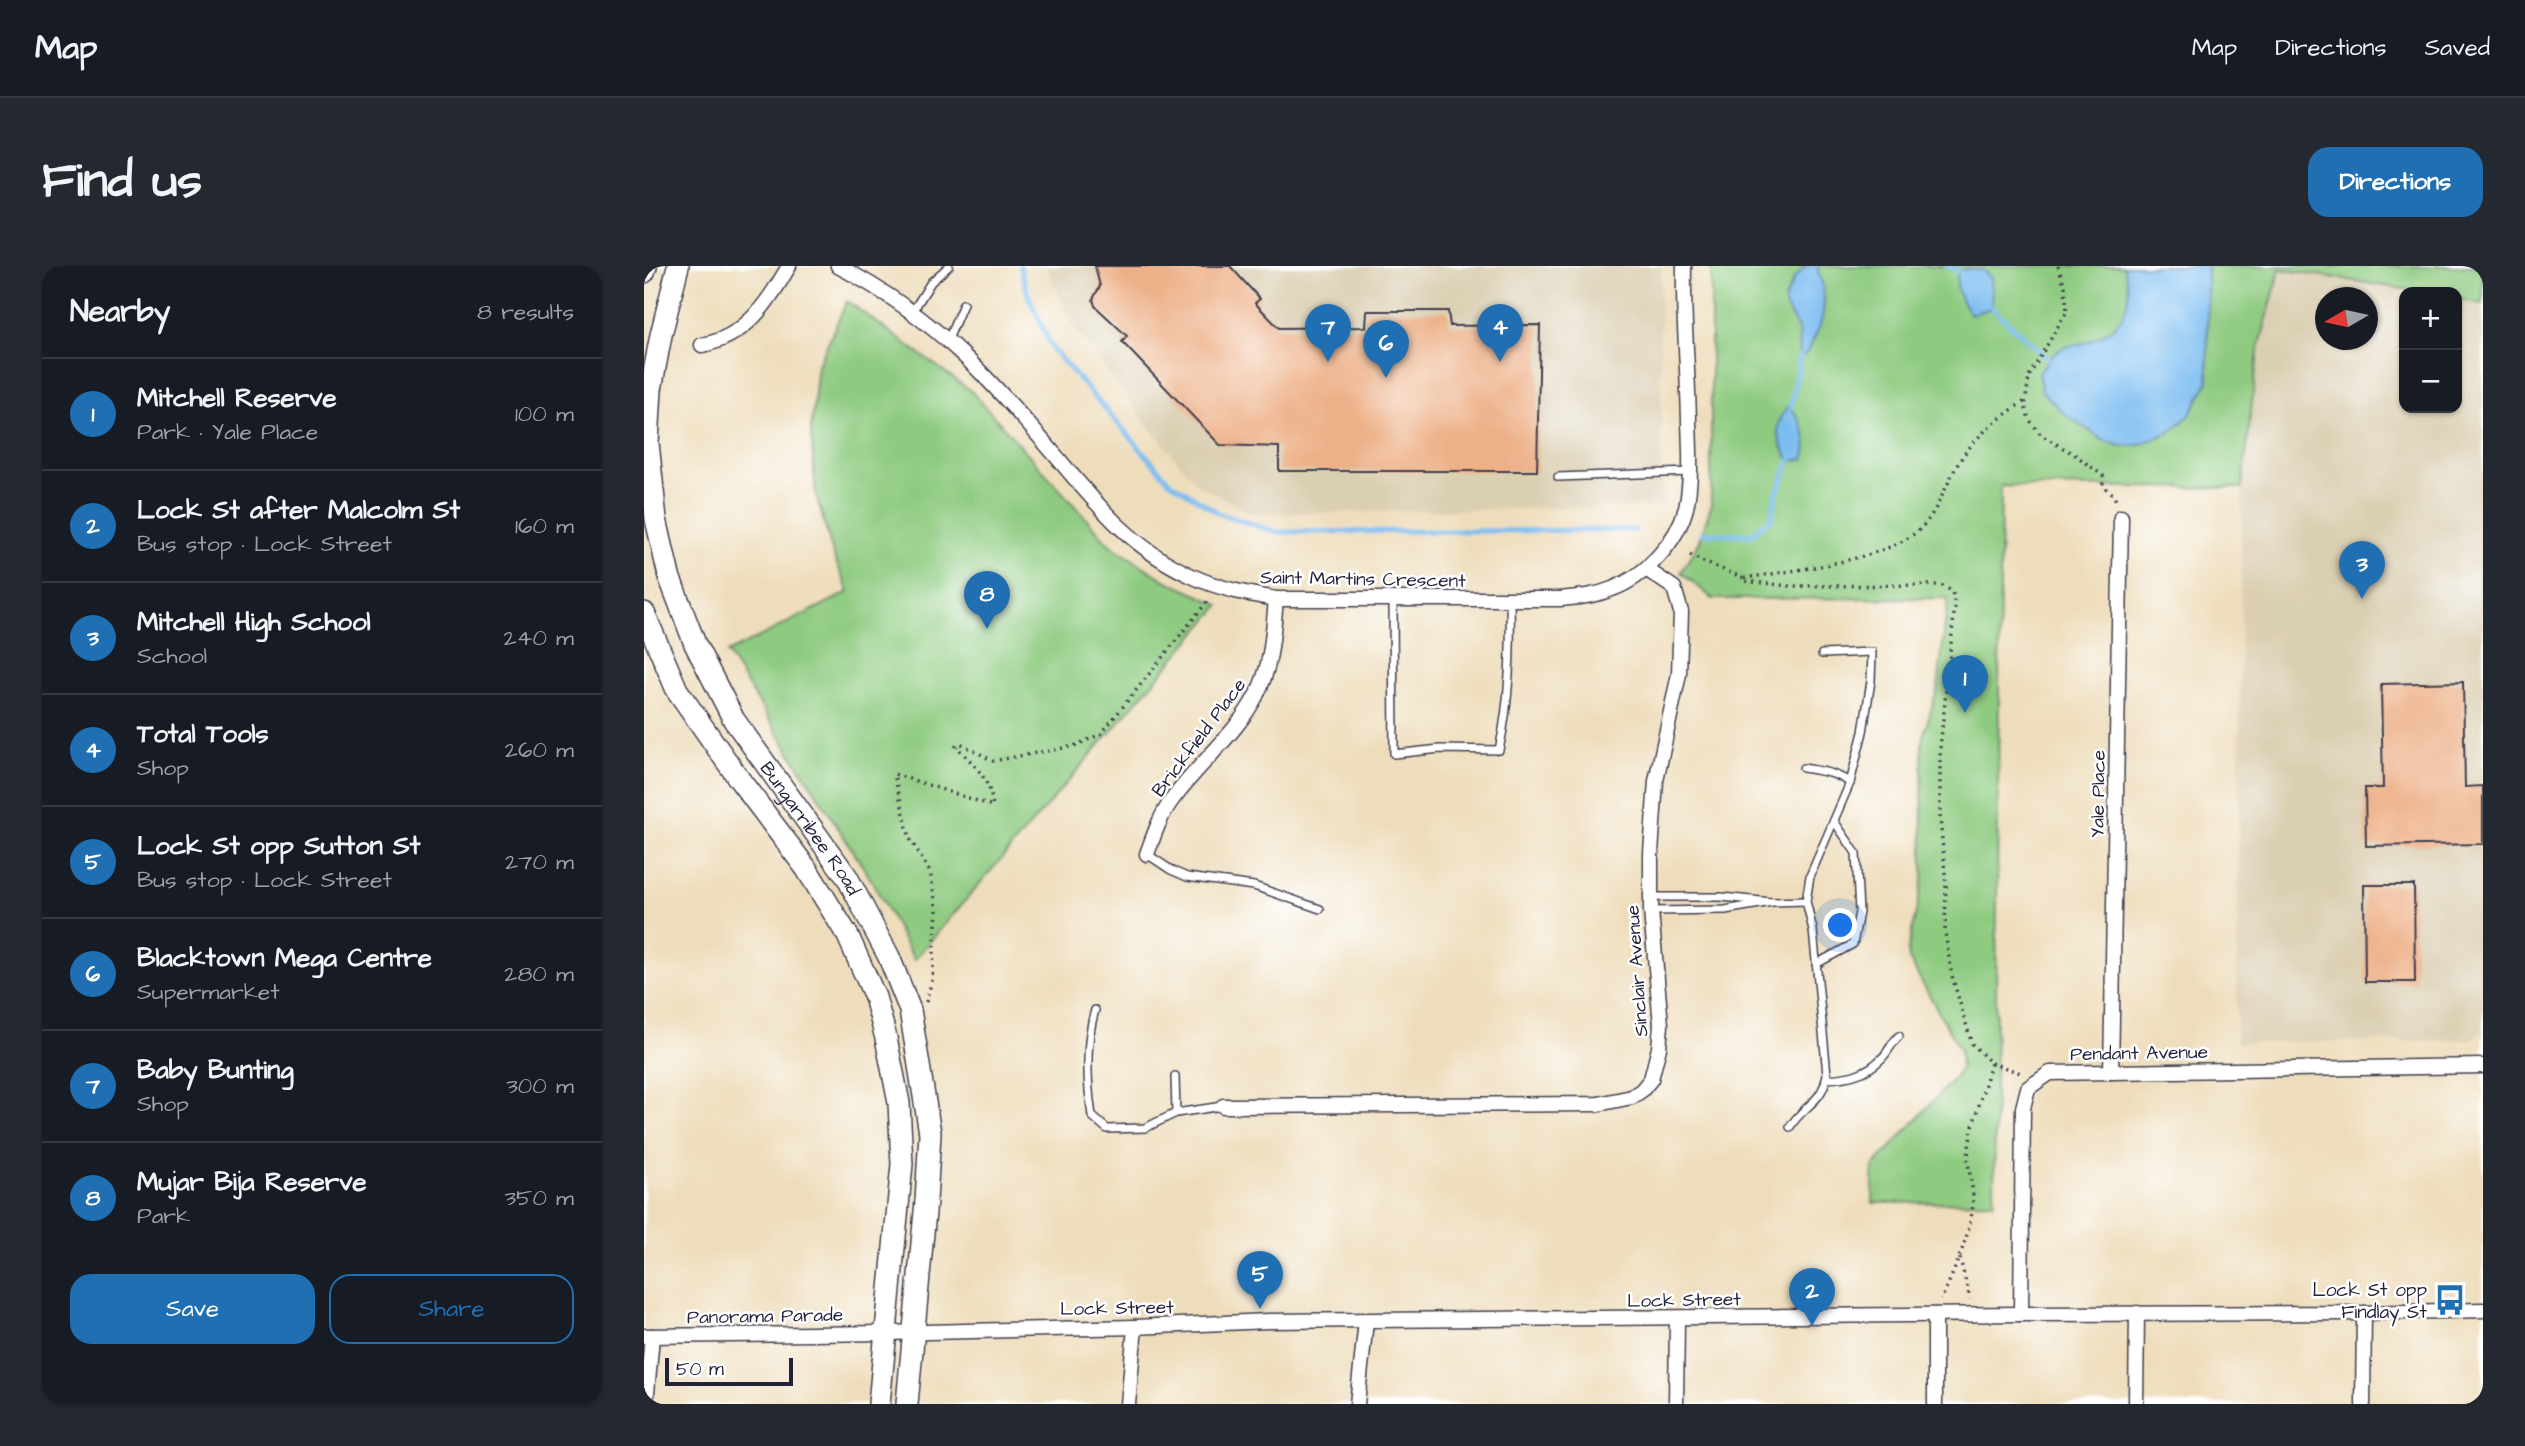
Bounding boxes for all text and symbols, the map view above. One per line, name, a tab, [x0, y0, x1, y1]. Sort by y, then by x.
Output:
text: Map	[35, 25, 97, 71]
text: Map	[2192, 31, 2237, 65]
text: Directions	[2275, 31, 2387, 65]
text: Saved	[2425, 31, 2490, 65]
button: Directions	[2308, 147, 2483, 217]
text: Find us	[42, 148, 202, 216]
north arrow	[2315, 287, 2378, 350]
map controls	[2399, 287, 2462, 413]
button: +	[2399, 287, 2462, 350]
text: Nearby	[70, 291, 170, 333]
text: 8 results	[477, 296, 574, 328]
pin: 7	[1305, 304, 1351, 362]
pin: 4	[1477, 304, 1523, 362]
pin: 6	[1363, 320, 1409, 378]
button: −	[2399, 350, 2462, 413]
text: Mitchell Reserve	[137, 380, 337, 416]
text: 1	[92, 398, 94, 430]
text: 100 m	[515, 398, 574, 430]
text: Park · Yale Place	[137, 416, 318, 448]
text: Lock St after Malcolm St	[137, 492, 460, 528]
text: 2	[86, 510, 100, 542]
text: 160 m	[515, 510, 574, 542]
text: Bus stop · Lock Street	[137, 528, 392, 560]
pin: 3	[2339, 541, 2385, 599]
street label: Saint Martins Crescent	[1260, 564, 1466, 595]
pin: 8	[964, 571, 1010, 629]
text: Mitchell High School	[137, 604, 371, 640]
text: 3	[87, 622, 99, 654]
text: 240 m	[504, 622, 574, 654]
text: School	[137, 640, 207, 672]
pin: 1	[1942, 655, 1988, 713]
street label: Brickfield Place	[1146, 673, 1253, 803]
text: Total Tools	[137, 716, 269, 752]
text: 4	[85, 734, 101, 766]
text: 260 m	[505, 734, 574, 766]
street label: Yale Place	[2084, 750, 2113, 838]
text: Shop	[137, 752, 189, 784]
street label: Bungarribee Road	[753, 756, 866, 901]
text: Lock St opp Sutton St	[137, 828, 420, 864]
text: 5	[85, 846, 101, 878]
text: 270 m	[505, 846, 574, 878]
text: Bus stop · Lock Street	[137, 864, 392, 896]
street label: Sinclair Avenue	[1619, 904, 1656, 1038]
your location	[1823, 908, 1857, 942]
text: Blacktown Mega Centre	[137, 940, 432, 976]
text: 6	[86, 958, 100, 990]
text: 280 m	[504, 958, 574, 990]
text: Supermarket	[137, 976, 280, 1008]
street label: Pendant Avenue	[2070, 1039, 2208, 1068]
text: Baby Bunting	[137, 1052, 294, 1088]
text: 7	[86, 1070, 100, 1102]
text: 300 m	[506, 1070, 574, 1102]
text: Shop	[137, 1088, 189, 1120]
text: Mujar Bija Reserve	[137, 1164, 367, 1200]
text: 8	[86, 1182, 100, 1214]
text: 350 m	[504, 1182, 574, 1214]
text: Park	[137, 1200, 190, 1232]
pin: 5	[1237, 1251, 1283, 1309]
pin: 2	[1789, 1268, 1835, 1326]
button: Save	[70, 1274, 315, 1344]
button: Share	[329, 1274, 574, 1344]
place label: Lock St opp Findlay St	[2313, 1277, 2427, 1327]
bus stop icon: Lock St opp Findlay St	[2433, 1283, 2467, 1317]
street label: Lock Street	[1627, 1286, 1741, 1315]
street label: Lock Street	[1060, 1294, 1174, 1323]
street label: Panorama Parade	[687, 1302, 843, 1331]
scale bar	[665, 1355, 793, 1387]
text: 50 m	[676, 1356, 724, 1383]

